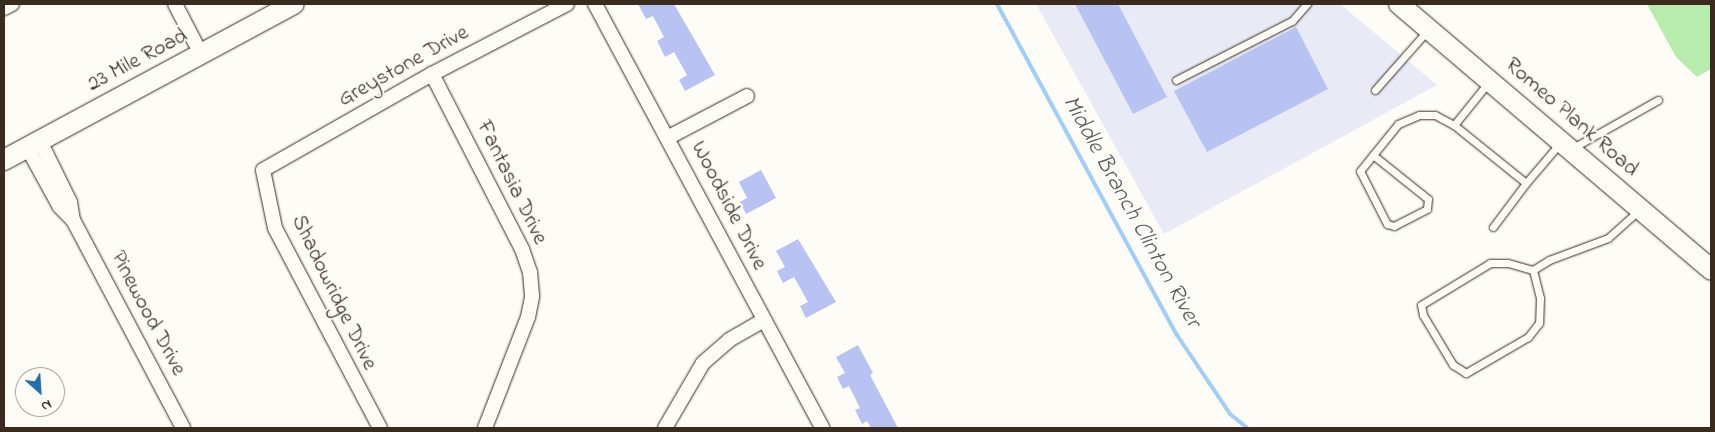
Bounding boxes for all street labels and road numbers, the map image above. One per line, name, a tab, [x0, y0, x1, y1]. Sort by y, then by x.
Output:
street label: Greystone Drive	[334, 20, 474, 114]
street label: 23 Mile Road	[83, 24, 193, 98]
street label: Romeo Plank Road	[1499, 53, 1643, 183]
street label: Fantasia Drive	[470, 117, 552, 249]
street label: Woodside Drive	[684, 137, 772, 275]
street label: Shadowridge Drive	[284, 211, 382, 375]
street label: Pinewood Drive	[103, 247, 191, 381]

